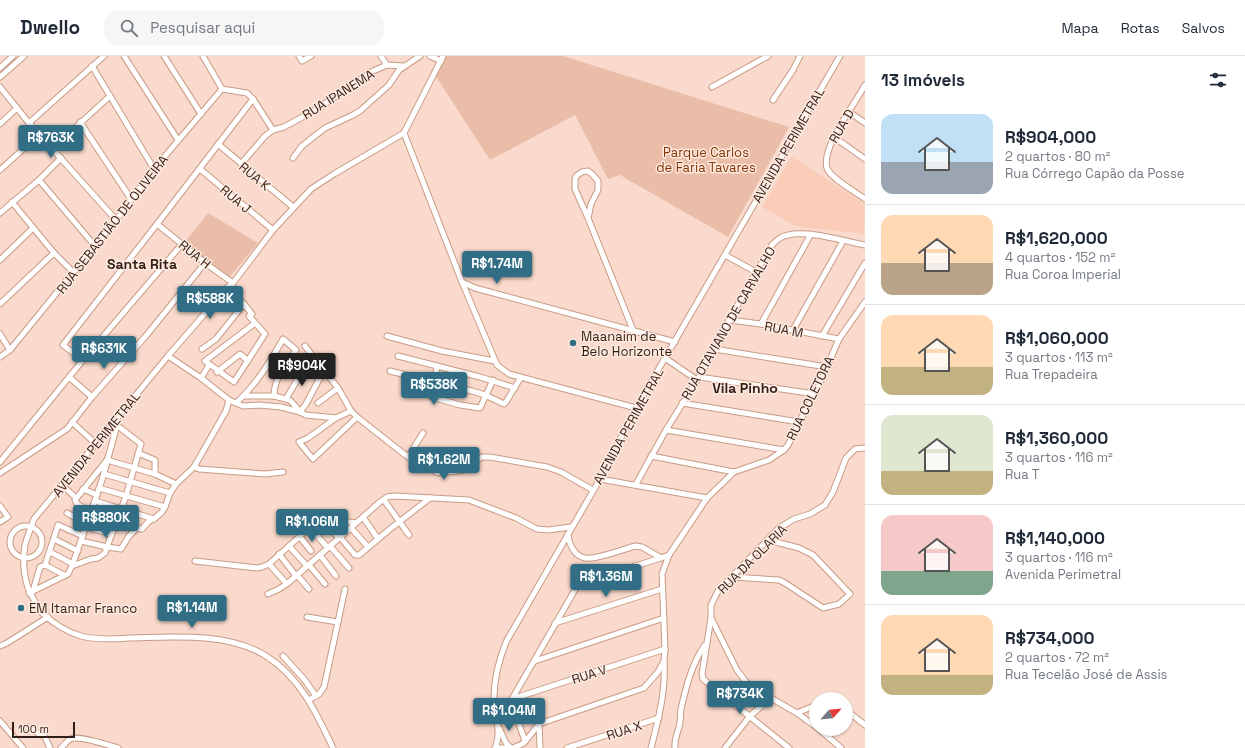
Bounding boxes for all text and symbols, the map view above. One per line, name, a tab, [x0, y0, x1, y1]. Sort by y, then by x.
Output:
search box	[104, 10, 384, 46]
text: Dwello	[20, 15, 80, 40]
icon: search	[118, 17, 140, 39]
text: Pesquisar aqui	[150, 18, 255, 37]
text: Mapa	[1061, 19, 1099, 37]
text: Rotas	[1121, 19, 1160, 37]
text: Salvos	[1182, 19, 1225, 37]
street label: RUA IPANEMA	[299, 66, 377, 123]
text: 13 imóveis	[881, 69, 965, 91]
icon: filters	[1207, 69, 1229, 91]
street label: AVENIDA PERIMETRAL	[748, 84, 828, 206]
street label: RUA D	[825, 106, 858, 146]
pin: R$763K	[18, 125, 84, 159]
text: R$904,000	[1005, 126, 1096, 148]
text: R$763K	[27, 129, 75, 146]
icon: home	[913, 130, 961, 178]
park label: Parque Carlos de Faria Tavares	[656, 144, 756, 176]
text: 2 quartos · 80 m²	[1005, 148, 1110, 165]
street label: RUA SEBASTIÃO DE OLIVEIRA	[53, 151, 172, 297]
street label: RUA K	[235, 158, 274, 194]
text: Rua Córrego Capão da Posse	[1005, 165, 1184, 182]
street label: RUA J	[217, 181, 255, 218]
text: R$1,620,000	[1005, 227, 1108, 249]
icon: home	[913, 231, 961, 279]
street label: RUA H	[175, 236, 214, 273]
street label: RUA OTAVIANO DE CARVALHO	[678, 244, 779, 403]
text: 4 quartos · 152 m²	[1005, 249, 1115, 266]
pin: R$1.74M	[460, 251, 534, 285]
district label: Santa Rita	[107, 255, 177, 273]
text: R$1.74M	[471, 255, 523, 272]
text: Rua Coroa Imperial	[1005, 266, 1121, 283]
pin: R$588K	[177, 286, 243, 320]
text: R$588K	[186, 290, 234, 307]
street label: RUA M	[763, 317, 805, 342]
text: R$1,060,000	[1005, 327, 1109, 349]
place label: Maanaim de Belo Horizonte	[581, 328, 672, 360]
icon: home	[913, 331, 961, 379]
pin: R$631K	[71, 336, 137, 370]
marker: Maanaim de Belo Horizonte	[568, 338, 578, 348]
text: R$631K	[81, 340, 127, 357]
text: 3 quartos · 113 m²	[1005, 349, 1113, 366]
pin: R$904K	[269, 353, 335, 387]
street label: RUA COLETORA	[783, 353, 838, 443]
text: R$904K	[278, 357, 326, 374]
street label: AVENIDA PERIMETRAL	[589, 365, 668, 488]
text: Rua Trepadeira	[1005, 366, 1098, 383]
pin: R$538K	[401, 372, 467, 406]
text: R$538K	[410, 376, 458, 393]
district label: Vila Pinho	[712, 379, 778, 397]
street label: AVENIDA PERIMETRAL	[49, 388, 144, 500]
text: R$1,360,000	[1005, 427, 1108, 449]
icon: home	[913, 431, 961, 479]
pin: R$1.62M	[407, 447, 481, 481]
text: 3 quartos · 116 m²	[1005, 449, 1113, 466]
text: R$1.62M	[418, 451, 470, 468]
text: Rua T	[1005, 466, 1039, 483]
pin: R$880K	[73, 505, 139, 539]
text: R$880K	[82, 509, 130, 526]
pin: R$1.06M	[275, 509, 349, 543]
text: R$1.06M	[285, 513, 339, 530]
street label: RUA DA OLARIA	[714, 521, 791, 598]
text: R$1,140,000	[1005, 527, 1105, 549]
icon: home	[913, 531, 961, 579]
text: 3 quartos · 116 m²	[1005, 549, 1113, 566]
pin: R$1.36M	[569, 564, 643, 598]
text: Avenida Perimetral	[1005, 566, 1121, 583]
text: R$1.36M	[579, 568, 633, 585]
pin: R$1.14M	[155, 595, 229, 629]
text: R$1.14M	[167, 599, 217, 616]
place label: EM Itamar Franco	[29, 600, 137, 617]
marker: EM Itamar Franco	[16, 603, 26, 613]
text: R$734,000	[1005, 627, 1094, 649]
icon: home	[913, 631, 961, 679]
text: 2 quartos · 72 m²	[1005, 649, 1109, 666]
street label: RUA V	[569, 661, 609, 688]
text: Rua Tecelão José de Assis	[1005, 666, 1167, 683]
pin: R$734K	[707, 681, 773, 715]
text: R$734K	[716, 685, 764, 702]
north arrow	[809, 692, 853, 736]
map controls	[809, 692, 853, 736]
pin: R$1.04M	[472, 698, 546, 732]
text: R$1.04M	[482, 702, 536, 719]
street label: RUA X	[604, 717, 644, 744]
scale bar	[12, 720, 75, 739]
text: 100 m	[18, 722, 49, 736]

